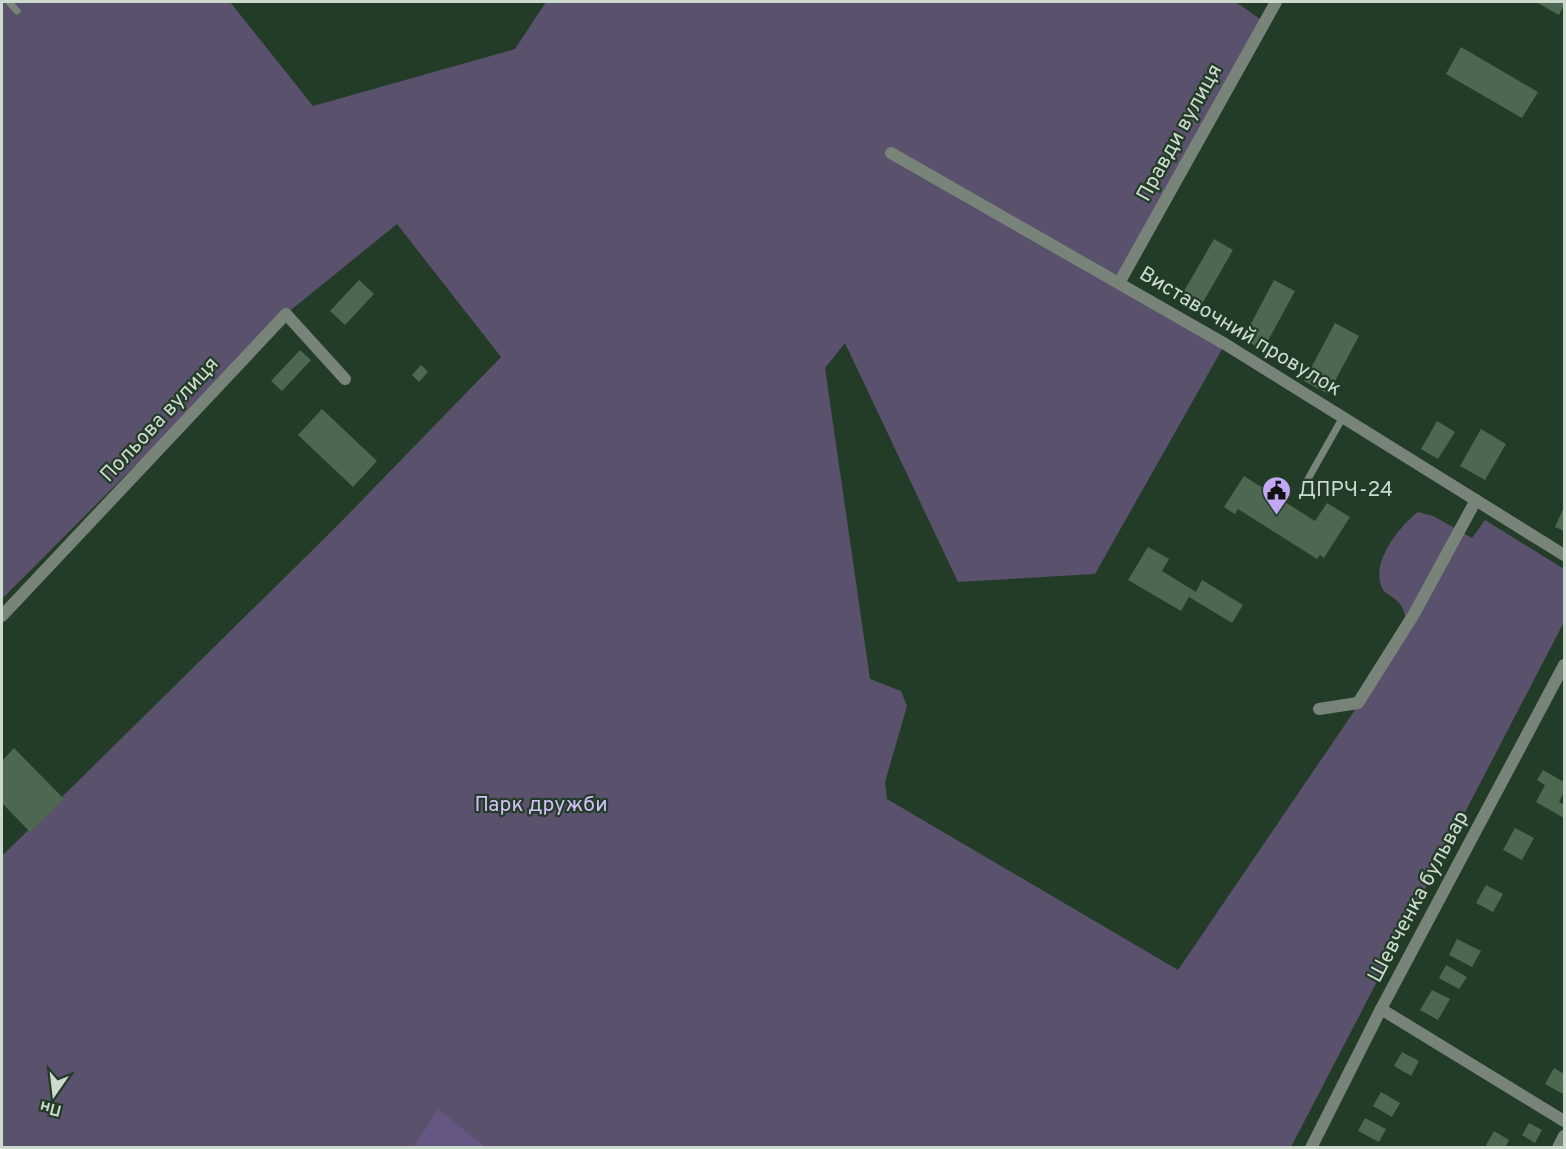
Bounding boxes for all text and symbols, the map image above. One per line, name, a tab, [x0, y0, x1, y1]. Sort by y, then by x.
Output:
street label: Правди вулиця	[1131, 59, 1229, 207]
street label: Виставочний провулок	[1134, 261, 1346, 403]
street label: Польова вулиця	[95, 351, 225, 489]
public building icon: ДПРЧ-24	[1261, 474, 1293, 516]
place label: ДПРЧ-24	[1298, 477, 1393, 504]
park label: Парк дружби	[474, 792, 608, 819]
street label: Шевченка бульвар	[1362, 807, 1476, 987]
north arrow	[24, 1065, 84, 1125]
text: Пн	[38, 1095, 64, 1120]

